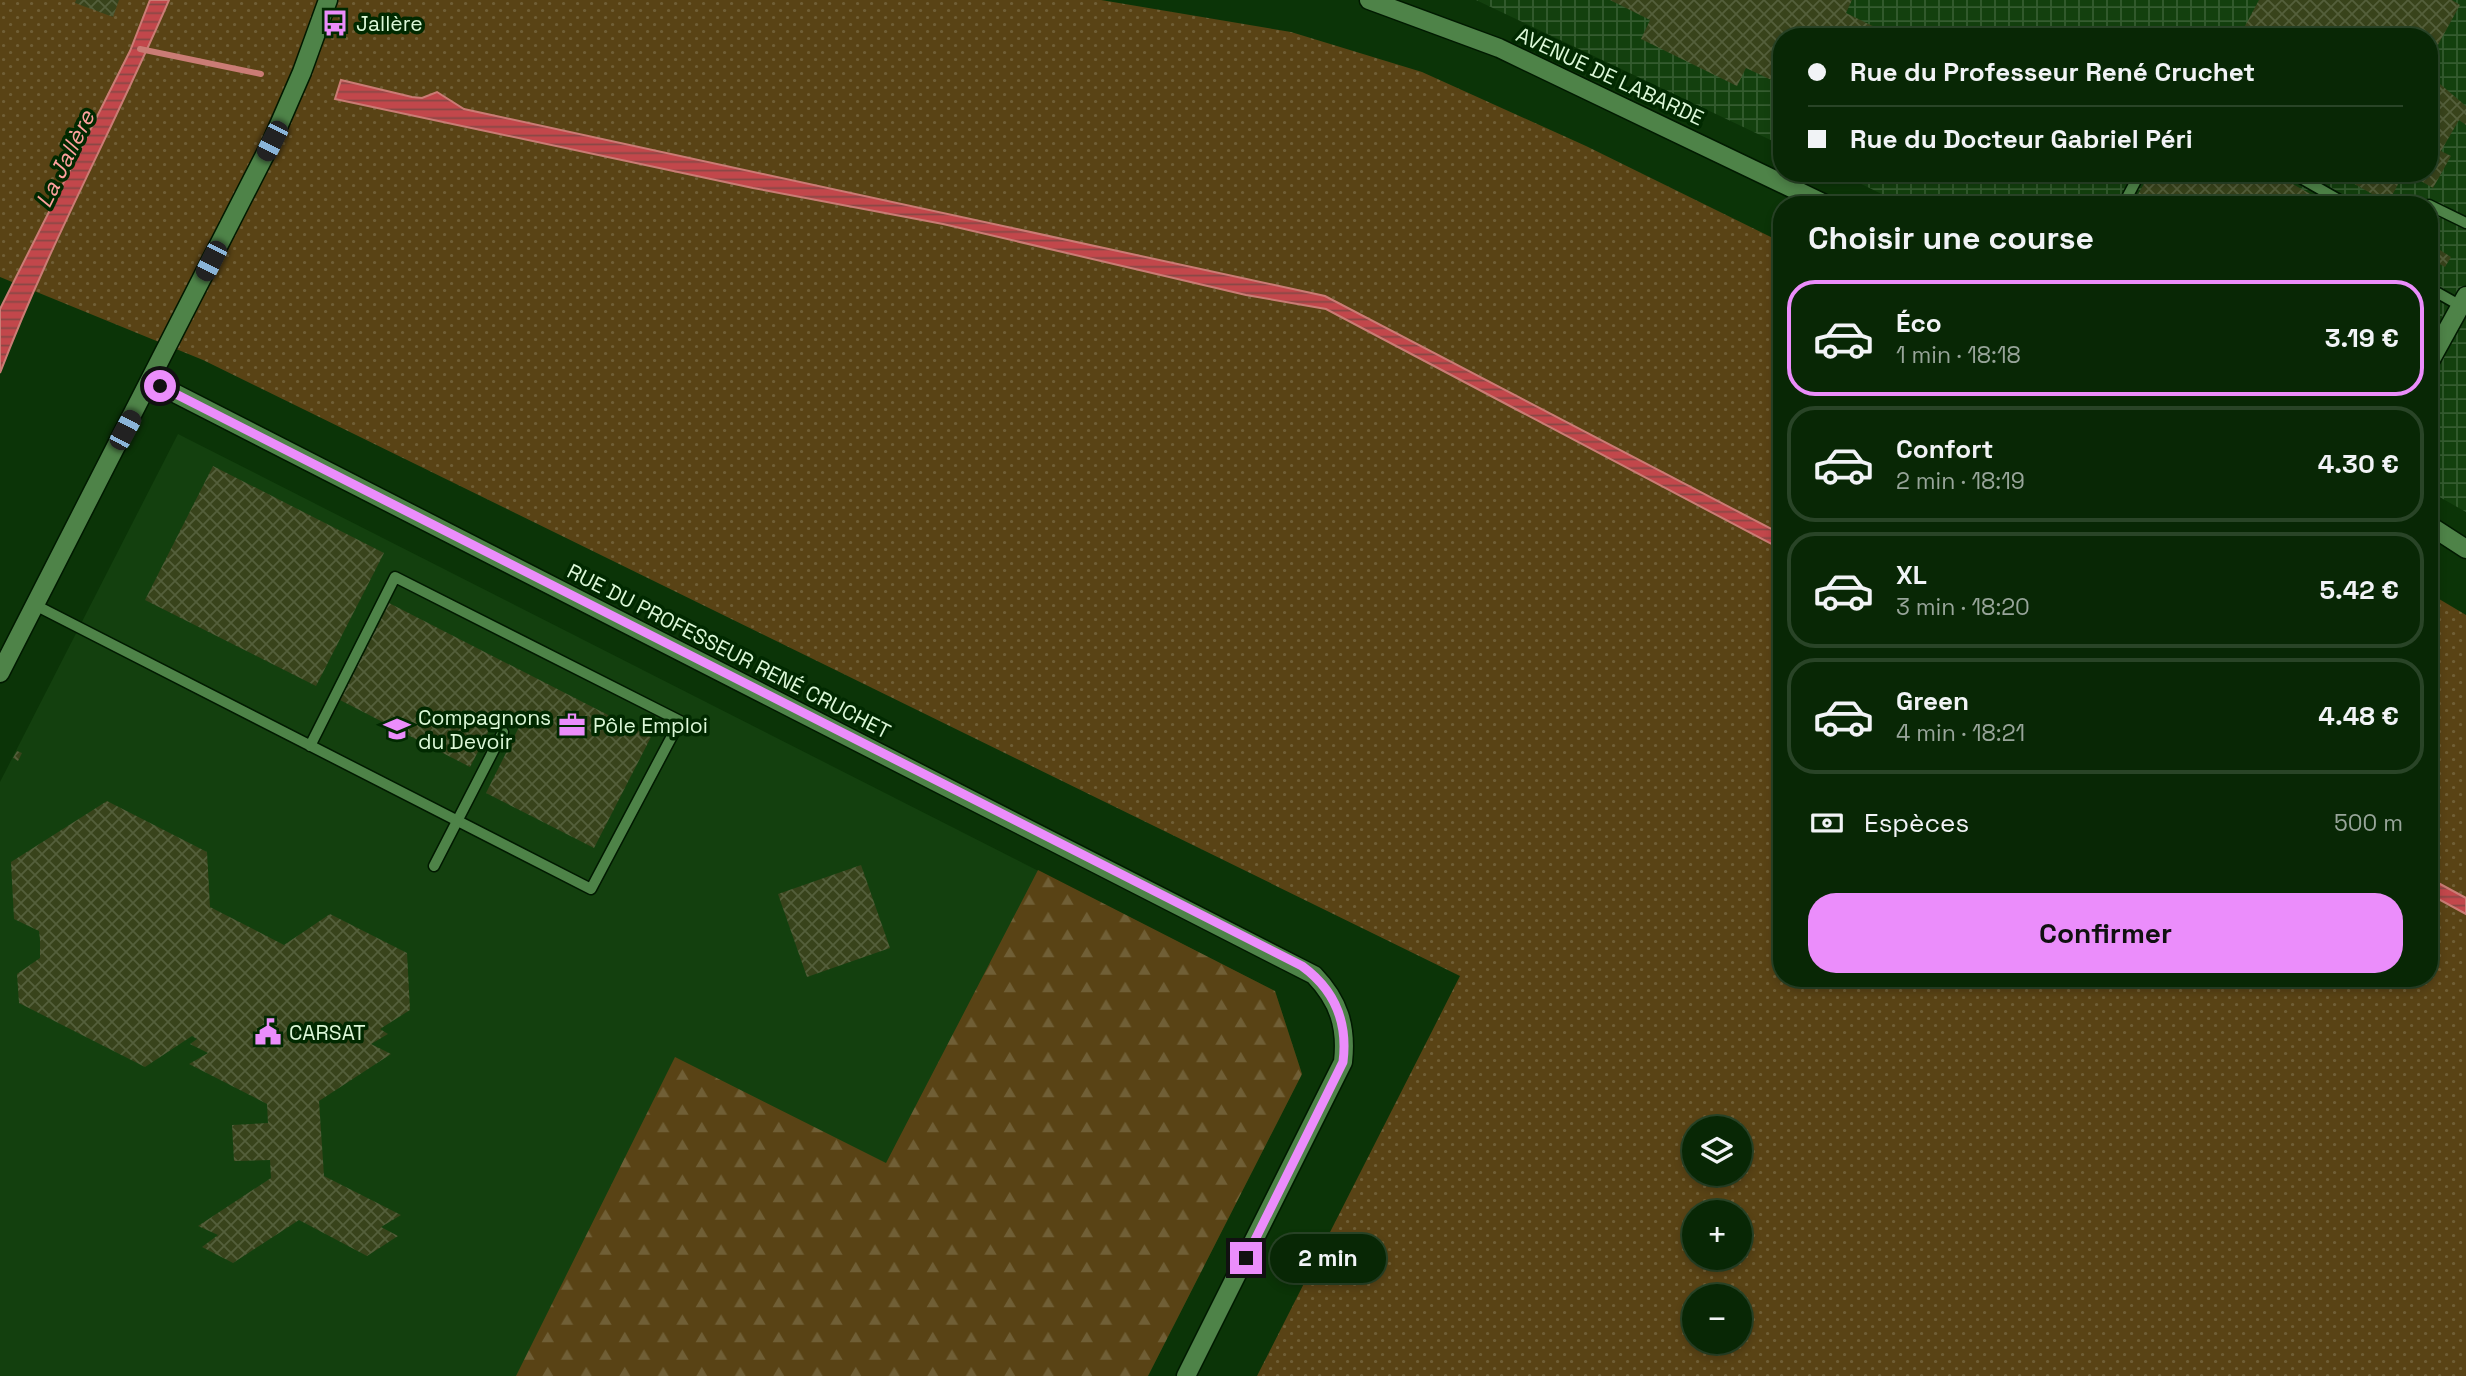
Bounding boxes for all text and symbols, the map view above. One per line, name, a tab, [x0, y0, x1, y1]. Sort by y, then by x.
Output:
bus stop icon: Jallère	[320, 8, 350, 38]
place label: Jallère	[356, 10, 423, 37]
street label: AVENUE DE LABARDE	[1512, 21, 1708, 131]
text: Rue du Professeur René Cruchet	[1850, 55, 2255, 89]
water label: La Jallère	[29, 104, 102, 213]
car	[254, 118, 291, 164]
text: Rue du Docteur Gabriel Péri	[1850, 122, 2193, 156]
text: Choisir une course	[1808, 218, 2094, 258]
car	[193, 238, 230, 284]
text: Éco	[1896, 306, 1942, 340]
icon: car	[1812, 307, 1875, 370]
text: 3.19 €	[2325, 321, 2399, 355]
text: 1 min · 18:18	[1896, 340, 2021, 370]
route start	[144, 370, 176, 402]
car	[106, 407, 145, 453]
text: Confort	[1896, 432, 1993, 466]
icon: car	[1812, 433, 1875, 496]
text: 4.30 €	[2318, 447, 2399, 481]
text: 2 min · 18:19	[1896, 466, 2025, 496]
street label: RUE DU PROFESSEUR RENÉ CRUCHET	[563, 557, 895, 745]
text: XL	[1896, 558, 1927, 592]
icon: car	[1812, 559, 1875, 622]
text: 5.42 €	[2319, 573, 2399, 607]
text: 3 min · 18:20	[1896, 592, 2030, 622]
text: Green	[1896, 684, 1969, 718]
icon: car	[1812, 685, 1875, 748]
text: 4.48 €	[2318, 699, 2399, 733]
place label: Compagnons du Devoir	[418, 704, 551, 755]
office icon: Pôle Emploi	[557, 710, 587, 740]
place label: Pôle Emploi	[593, 712, 708, 739]
school or university icon: Compagnons du Devoir	[382, 714, 412, 744]
text: 4 min · 18:21	[1896, 718, 2025, 748]
icon: cash	[1808, 804, 1846, 842]
text: Espèces	[1864, 806, 1969, 840]
text: 500 m	[2334, 808, 2403, 838]
button: Confirmer	[1808, 893, 2403, 973]
public building icon: CARSAT	[253, 1017, 283, 1047]
place label: CARSAT	[289, 1019, 366, 1046]
map controls	[1682, 1116, 1752, 1354]
button: layers	[1682, 1116, 1752, 1186]
button: +	[1682, 1200, 1752, 1270]
callout: 2 min	[1270, 1234, 1386, 1282]
route end	[1230, 1242, 1262, 1274]
text: 2 min	[1298, 1243, 1358, 1273]
button: −	[1682, 1284, 1752, 1354]

